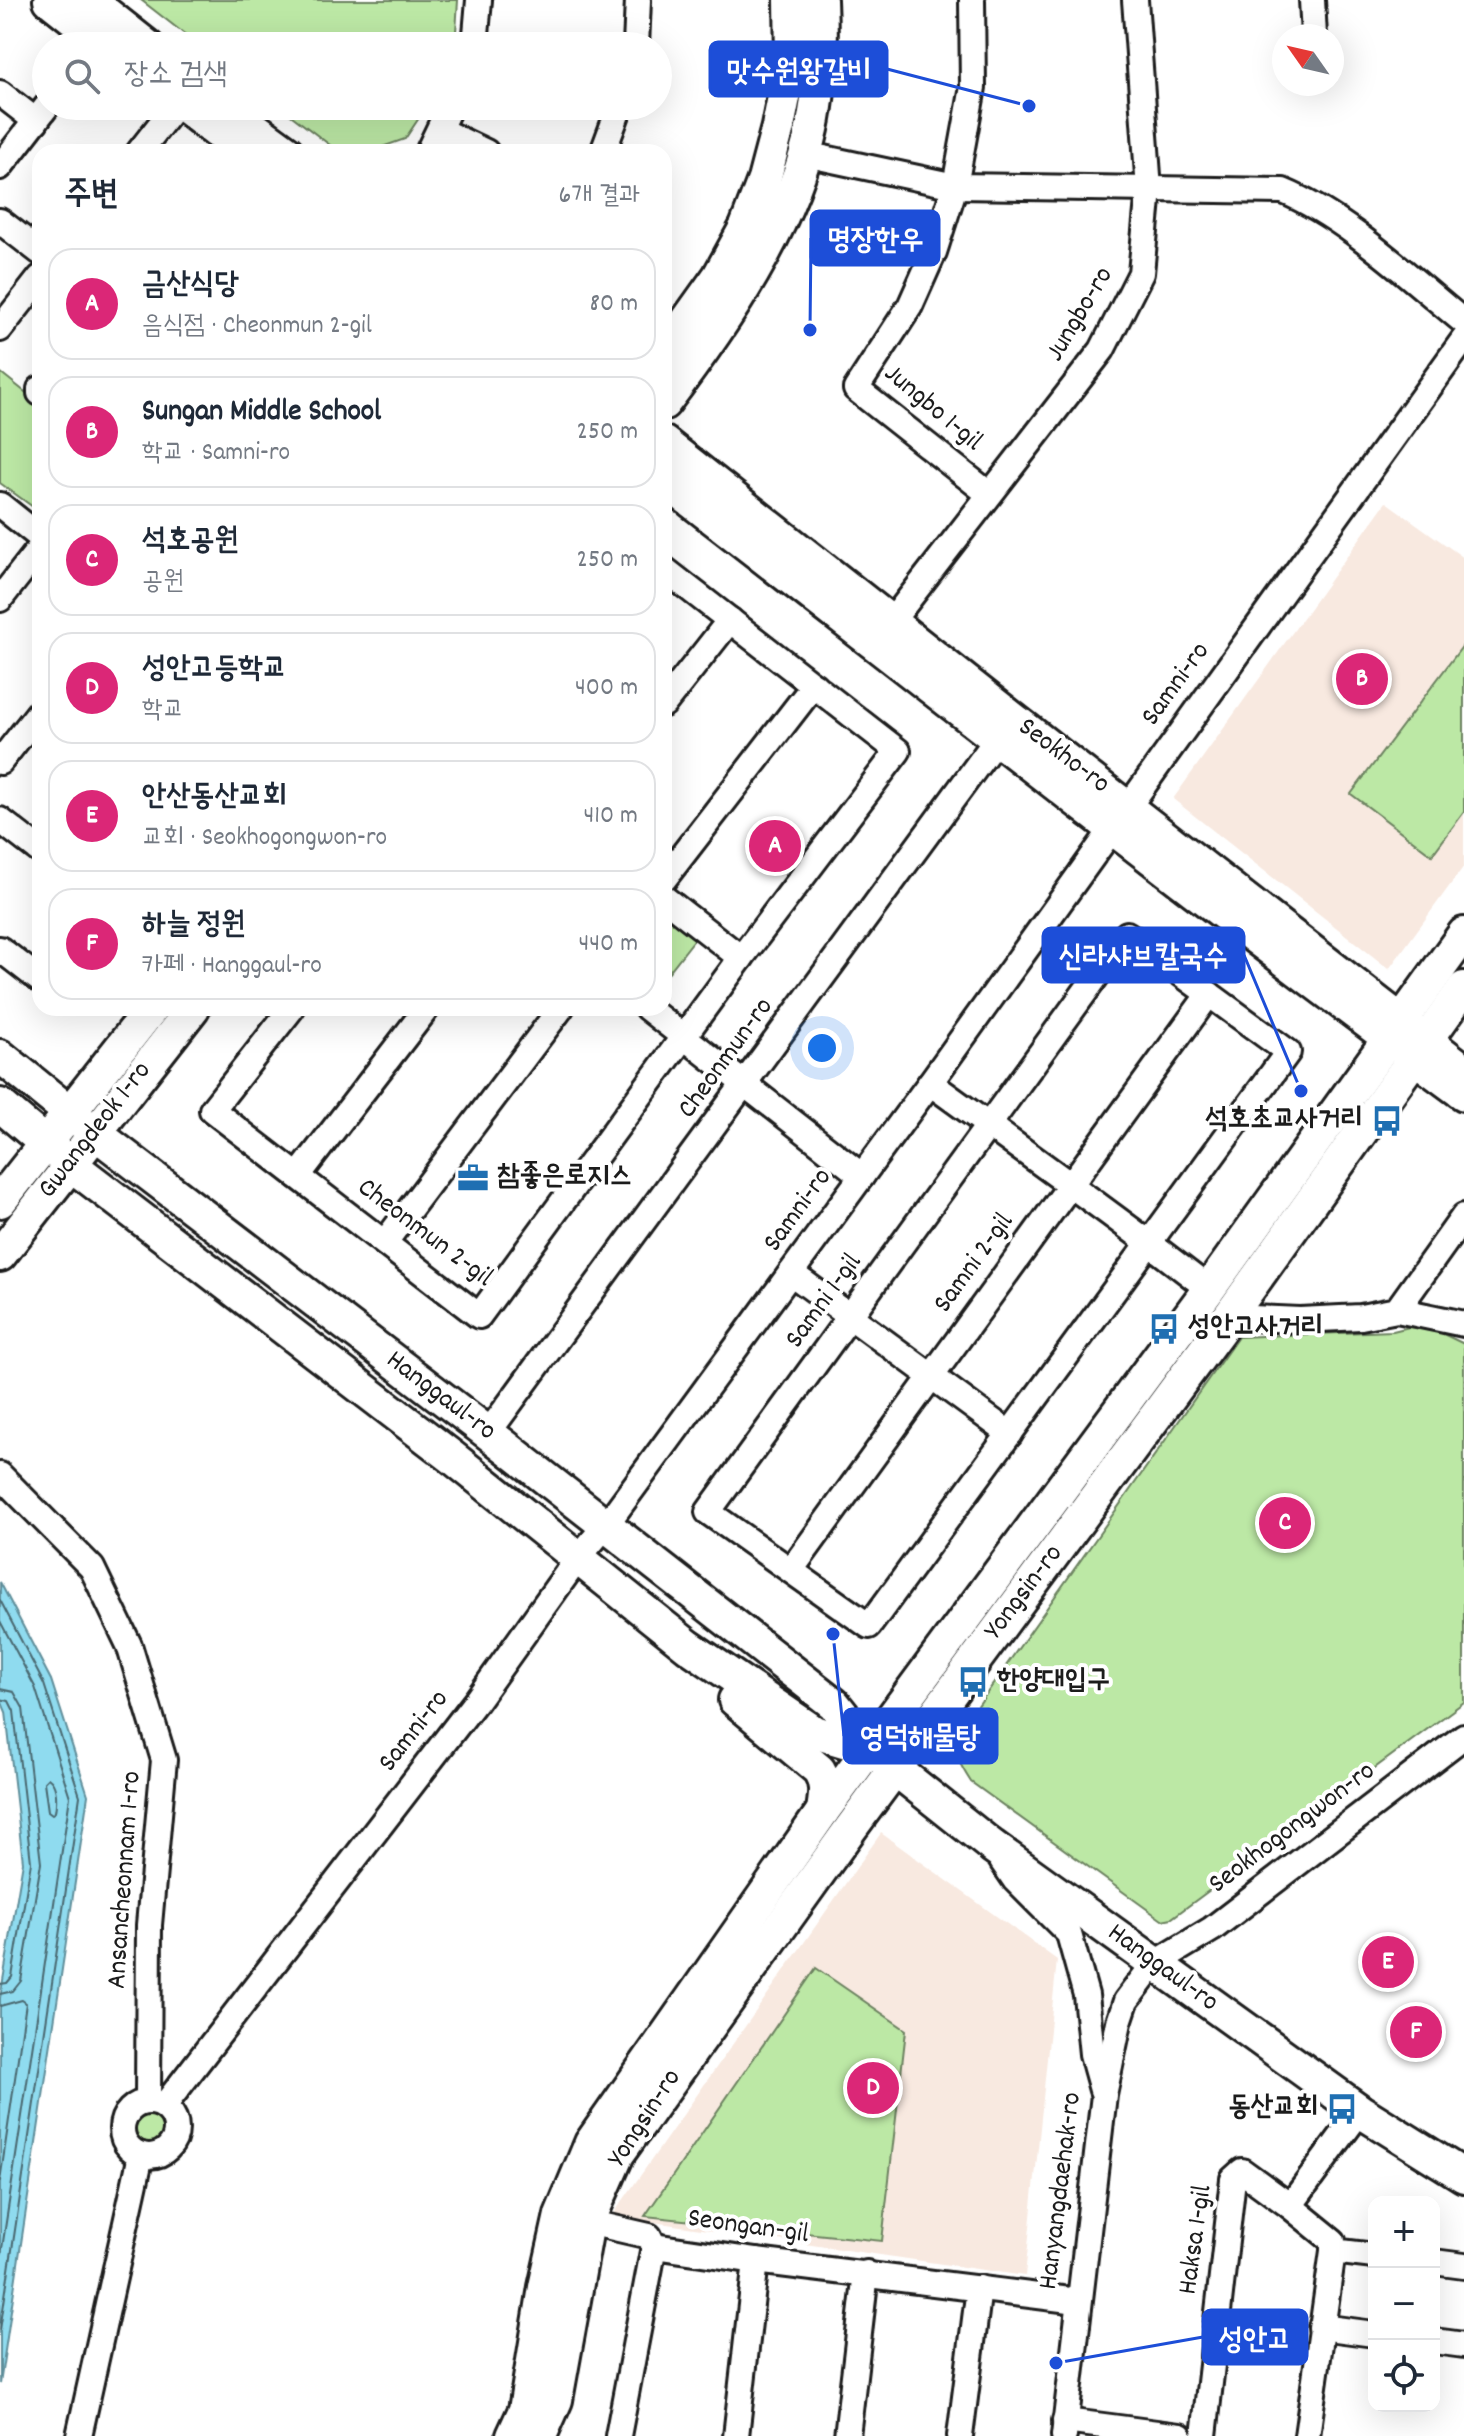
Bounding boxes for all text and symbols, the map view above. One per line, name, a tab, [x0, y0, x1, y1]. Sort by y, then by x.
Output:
north arrow	[1272, 24, 1344, 96]
search box	[32, 32, 672, 120]
callout: 맛수원왕갈비	[710, 42, 887, 96]
text: 맛수원왕갈비	[727, 53, 871, 96]
icon: search	[60, 54, 104, 98]
text: 장소 검색	[124, 55, 227, 98]
text: 주변	[64, 172, 119, 221]
text: 6개 결과	[559, 178, 640, 215]
callout: 명장한우	[811, 211, 939, 265]
text: 명장한우	[827, 221, 923, 264]
street label: Jungbo-ro	[1037, 260, 1125, 370]
text: 금산식당	[142, 265, 239, 308]
text: A	[85, 286, 99, 323]
text: 80 m	[590, 286, 638, 323]
text: 음식점 · Cheonmun 2-gil	[142, 308, 372, 345]
street label: Jungbo 1-gil	[874, 356, 990, 463]
text: Sungan Middle School	[142, 392, 381, 435]
text: B	[86, 414, 98, 451]
text: 250 m	[577, 414, 638, 451]
text: 학교 · Samni-ro	[142, 435, 290, 472]
text: 석호공원	[142, 521, 239, 564]
text: C	[86, 542, 98, 579]
text: 250 m	[577, 542, 638, 579]
text: 공원	[142, 564, 184, 601]
street label: Samni-ro	[1133, 635, 1221, 735]
text: 성안고등학교	[142, 649, 287, 692]
pin: B	[1336, 649, 1388, 709]
text: D	[85, 670, 99, 707]
text: 400 m	[575, 670, 638, 707]
text: 학교	[142, 692, 184, 729]
street label: Seokho-ro	[1009, 709, 1117, 805]
text: 안산동산교회	[142, 777, 287, 820]
text: E	[86, 798, 98, 835]
text: 410 m	[584, 798, 638, 835]
pin: A	[749, 816, 801, 876]
text: 교회 · Seokhogongwon-ro	[142, 820, 387, 857]
text: 하늘 정원	[142, 905, 245, 948]
text: F	[86, 926, 98, 963]
text: 440 m	[578, 926, 638, 963]
callout: 신라샤브칼국수	[1043, 928, 1244, 982]
text: 신라샤브칼국수	[1059, 938, 1227, 981]
text: 카페 · Hanggaul-ro	[142, 948, 322, 985]
street label: Cheonmun-ro	[669, 990, 785, 1128]
your location	[802, 1028, 842, 1068]
street label: Gwangdeok 1-ro	[29, 1054, 163, 1208]
place label: 석호초교사거리	[1205, 1101, 1363, 1141]
bus stop icon: 석호초교사거리	[1370, 1104, 1404, 1138]
place label: 참좋은로지스	[497, 1158, 632, 1198]
office icon: 참좋은로지스	[456, 1161, 490, 1195]
street label: Samni-ro	[755, 1161, 843, 1261]
street label: Cheonmun 2-gil	[348, 1170, 501, 1299]
street label: Samni 2-gil	[925, 1205, 1025, 1322]
street label: Samni 1-gil	[777, 1246, 873, 1358]
place label: 성안고사거리	[1188, 1309, 1323, 1349]
bus stop icon: 성안고사거리	[1147, 1312, 1181, 1346]
street label: Hanggaul-ro	[376, 1342, 504, 1452]
pin: C	[1259, 1493, 1311, 1553]
street label: Yongsin-ro	[976, 1537, 1074, 1649]
place label: 한양대입구	[996, 1662, 1110, 1702]
bus stop icon: 한양대입구	[956, 1665, 990, 1699]
street label: Samni-ro	[370, 1682, 460, 1782]
callout: 영덕해물탕	[844, 1709, 997, 1763]
text: 영덕해물탕	[860, 1719, 981, 1762]
street label: Seokhogongwon-ro	[1201, 1753, 1385, 1905]
street label: Ansancheonnam 1-ro	[98, 1770, 154, 1990]
street label: Hanggaul-ro	[1098, 1915, 1226, 2023]
pin: E	[1362, 1932, 1414, 1992]
pin: F	[1390, 2002, 1442, 2062]
pin: D	[847, 2058, 899, 2118]
street label: Yongsin-ro	[599, 2062, 693, 2176]
place label: 동산교회	[1228, 2089, 1318, 2129]
street label: Hanyangdaehak-ro	[1030, 2090, 1094, 2292]
bus stop icon: 동산교회	[1325, 2092, 1359, 2126]
street label: Haksa 1-gil	[1170, 2182, 1225, 2297]
map controls	[1368, 2196, 1440, 2412]
button: +	[1368, 2196, 1440, 2268]
street label: Seongan-gil	[685, 2200, 812, 2256]
button: −	[1368, 2268, 1440, 2340]
callout: 성안고	[1203, 2310, 1307, 2364]
text: 성안고	[1219, 2321, 1291, 2364]
button: locate	[1368, 2340, 1440, 2412]

